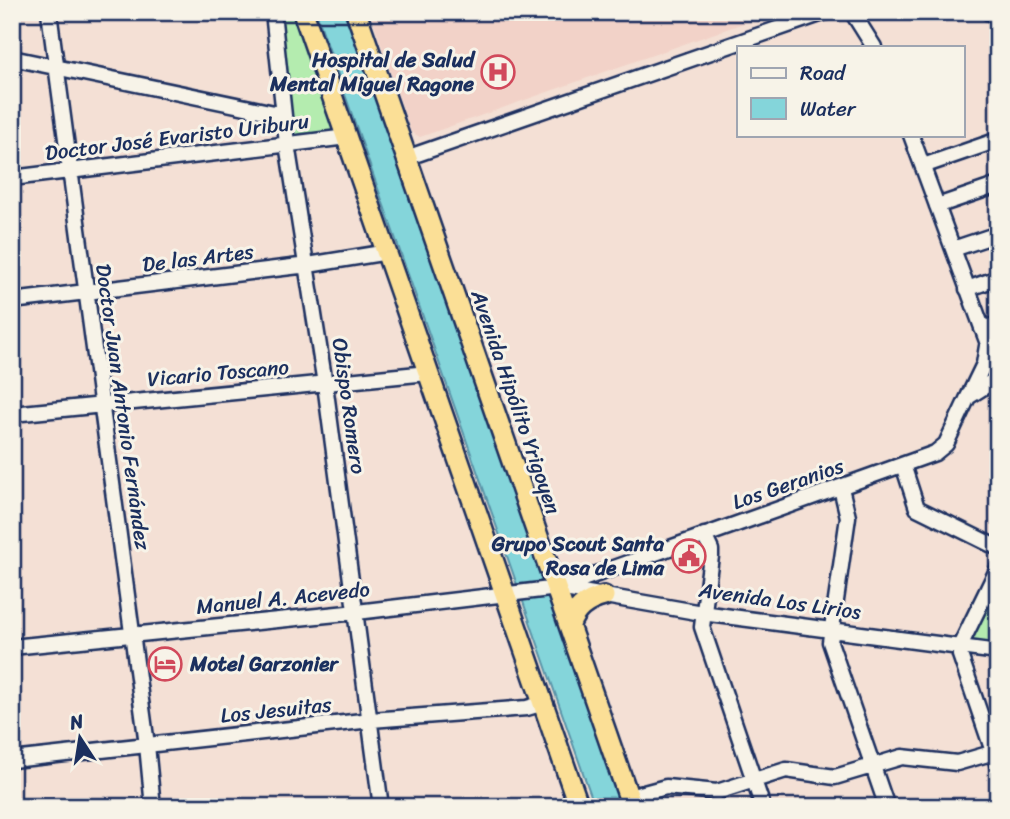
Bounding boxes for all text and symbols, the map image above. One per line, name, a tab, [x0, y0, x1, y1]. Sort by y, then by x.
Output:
place label: Hospital de Salud Mental Miguel Ragone	[269, 41, 476, 103]
legend	[737, 46, 964, 136]
hospital icon: Hospital de Salud Mental Miguel Ragone	[479, 53, 517, 91]
text: Road	[800, 54, 847, 92]
text: Water	[800, 90, 857, 128]
street label: Doctor José Evaristo Uriburu	[43, 102, 311, 172]
street label: De las Artes	[140, 232, 256, 284]
street label: Doctor Juan Antonio Fernández	[84, 261, 162, 553]
street label: Avenida Hipólito Yrigoyen	[459, 284, 572, 519]
street label: Obispo Romero	[321, 335, 377, 477]
street label: Vicario Toscano	[146, 348, 291, 398]
street label: Los Geranios	[727, 447, 849, 521]
place label: Grupo Scout Santa Rosa de Lima	[491, 525, 665, 587]
public building icon: Grupo Scout Santa Rosa de Lima	[670, 537, 708, 575]
street label: Manuel A. Acevedo	[194, 570, 372, 626]
street label: Avenida Los Lirios	[696, 571, 864, 631]
hotel icon: Motel Garzonier	[146, 645, 184, 683]
place label: Motel Garzonier	[189, 645, 339, 683]
street label: Los Jesuitas	[219, 685, 334, 735]
north arrow	[46, 704, 116, 774]
text: N	[66, 704, 87, 740]

